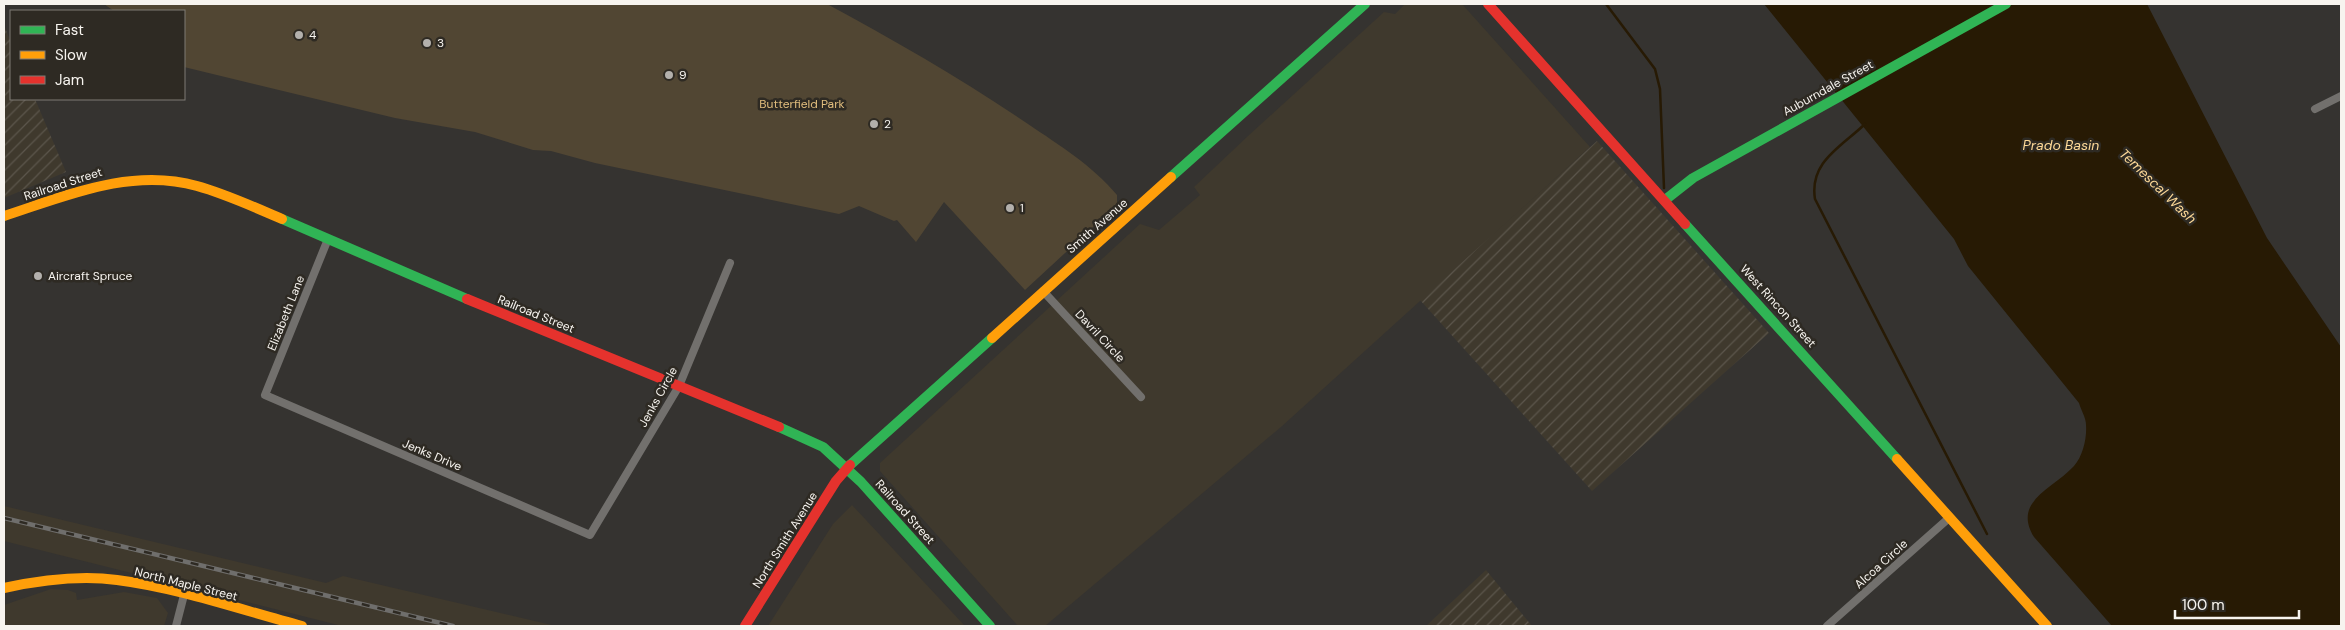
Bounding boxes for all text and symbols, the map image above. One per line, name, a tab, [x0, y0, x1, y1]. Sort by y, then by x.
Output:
legend	[10, 10, 185, 100]
text: Fast	[55, 20, 84, 40]
place label: 4	[309, 27, 316, 43]
marker: 4	[293, 29, 305, 41]
place label: 3	[437, 35, 444, 51]
marker: 3	[421, 37, 433, 49]
text: Slow	[55, 45, 88, 65]
street label: Auburndale Street	[1780, 56, 1876, 120]
place label: 9	[679, 67, 687, 83]
marker: 9	[663, 69, 675, 81]
text: Jam	[55, 70, 84, 90]
park label: Butterfield Park	[759, 96, 845, 112]
place label: 2	[884, 116, 891, 132]
marker: 2	[868, 118, 880, 130]
water label: Prado Basin	[2023, 136, 2099, 154]
water label: Temescal Wash	[2116, 145, 2200, 227]
street label: Railroad Street	[22, 164, 105, 204]
street label: Smith Avenue	[1063, 195, 1131, 257]
place label: 1	[1020, 200, 1024, 216]
marker: 1	[1004, 202, 1016, 214]
street label: West Rincon Street	[1736, 261, 1820, 351]
place label: Aircraft Spruce	[48, 268, 133, 284]
marker: Aircraft Spruce	[32, 270, 44, 282]
street label: Elizabeth Lane	[264, 273, 308, 353]
street label: Railroad Street	[495, 291, 577, 337]
street label: Davril Circle	[1072, 306, 1129, 366]
street label: Jenks Circle	[635, 364, 681, 430]
street label: Jenks Drive	[400, 435, 464, 475]
street label: Railroad Street	[872, 476, 938, 548]
street label: North Smith Avenue	[749, 489, 821, 591]
street label: Alcoa Circle	[1851, 536, 1911, 592]
street label: North Maple Street	[133, 563, 239, 605]
scale bar	[2175, 588, 2299, 620]
text: 100 m	[2182, 595, 2225, 615]

